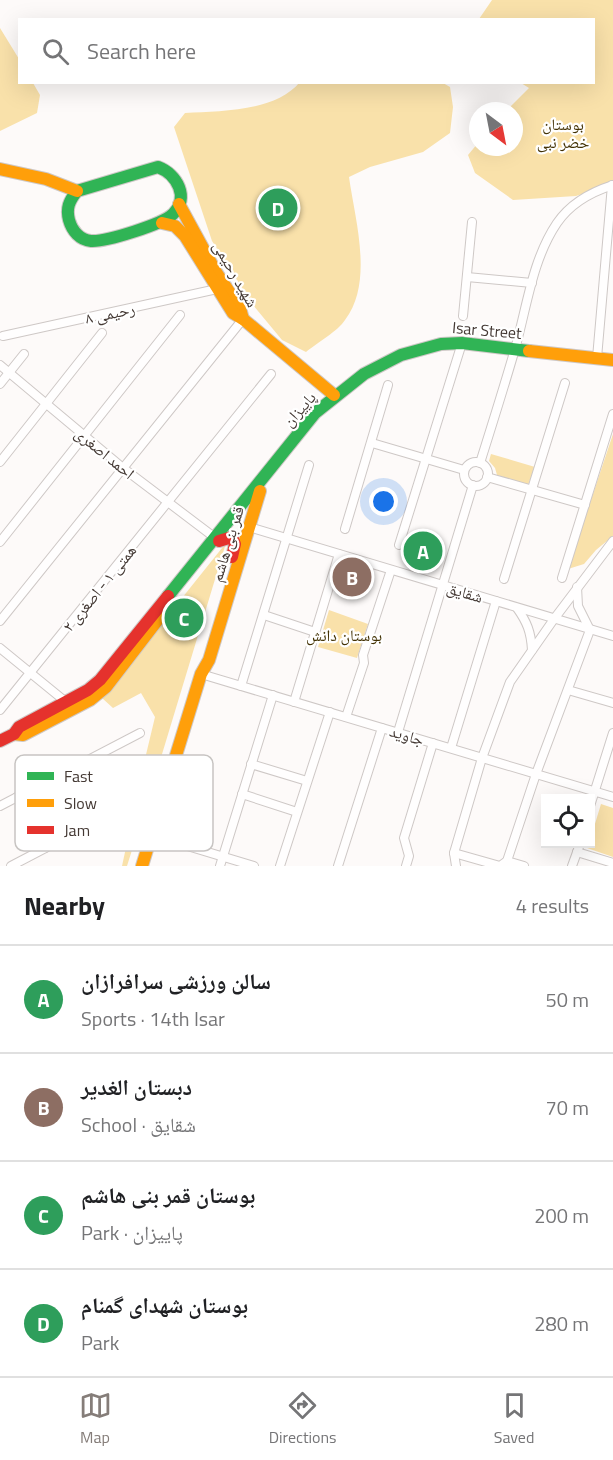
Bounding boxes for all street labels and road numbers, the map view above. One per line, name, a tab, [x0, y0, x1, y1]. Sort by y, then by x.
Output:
street label: شهید رحیمی	[207, 236, 265, 312]
street label: رحیمی ۸	[83, 296, 137, 330]
street label: Isar Street	[451, 315, 523, 345]
street label: پاییزان	[277, 386, 322, 432]
street label: احمد اصغری	[70, 421, 140, 485]
street label: قمر بنی هاشم	[204, 503, 250, 585]
street label: همتی ۱ - اصغری ۲	[56, 539, 142, 637]
street label: شقایق	[444, 575, 486, 609]
street label: جاوید	[387, 718, 427, 752]

